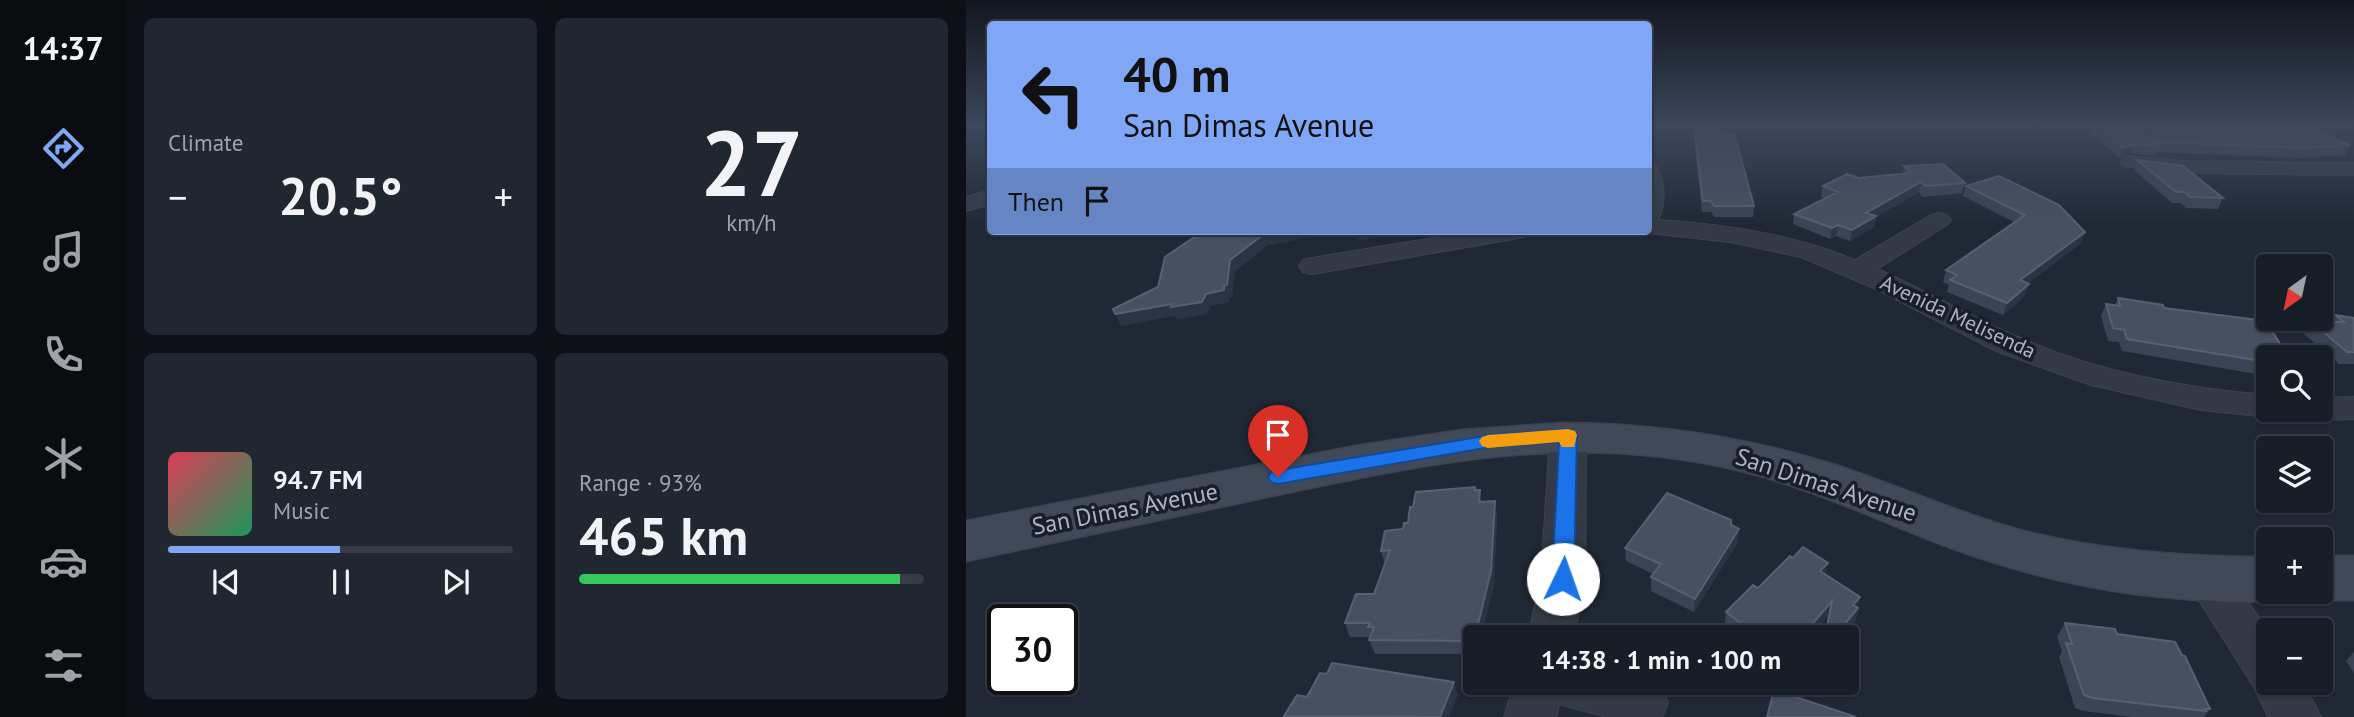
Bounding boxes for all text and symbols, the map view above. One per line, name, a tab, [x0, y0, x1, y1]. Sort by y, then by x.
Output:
text: 14:37	[22, 27, 104, 69]
text: 40 m	[1123, 42, 1230, 106]
icon: left	[1008, 49, 1099, 140]
text: 27	[700, 103, 803, 221]
text: San Dimas Avenue	[1123, 104, 1374, 146]
icon: directions	[39, 124, 88, 173]
text: Climate	[168, 128, 243, 157]
text: 20.5°	[279, 162, 402, 229]
text: −	[168, 172, 187, 221]
text: +	[494, 172, 513, 221]
icon: arrive	[1078, 182, 1116, 220]
text: Then	[1008, 185, 1064, 218]
text: km/h	[726, 208, 777, 237]
icon: music	[39, 227, 88, 276]
north arrow	[2256, 254, 2333, 331]
map controls	[2256, 254, 2333, 695]
street label: Avenida Melisenda	[1876, 269, 2040, 364]
icon: phone	[39, 330, 88, 379]
button: search	[2256, 345, 2333, 422]
pin	[1248, 405, 1308, 477]
icon: arrive	[1259, 416, 1297, 454]
icon: climate	[39, 434, 88, 483]
button: layers	[2256, 436, 2333, 513]
street label: San Dimas Avenue	[1732, 441, 1921, 528]
text: 94.7 FM	[273, 463, 363, 496]
text: Range · 93%	[579, 468, 702, 497]
street label: San Dimas Avenue	[1029, 475, 1220, 542]
text: Music	[273, 496, 330, 525]
text: 465 km	[579, 502, 748, 569]
button: +	[2256, 527, 2333, 604]
icon: car	[39, 537, 88, 586]
position arrow	[1526, 542, 1600, 616]
icon: previous	[207, 563, 245, 601]
icon: pause	[322, 563, 360, 601]
icon: next	[437, 563, 475, 601]
speed limit sign: 30	[987, 604, 1078, 695]
button: −	[2256, 618, 2333, 695]
icon: filters	[39, 641, 88, 690]
text: 14:38 · 1 min · 100 m	[1541, 643, 1781, 676]

